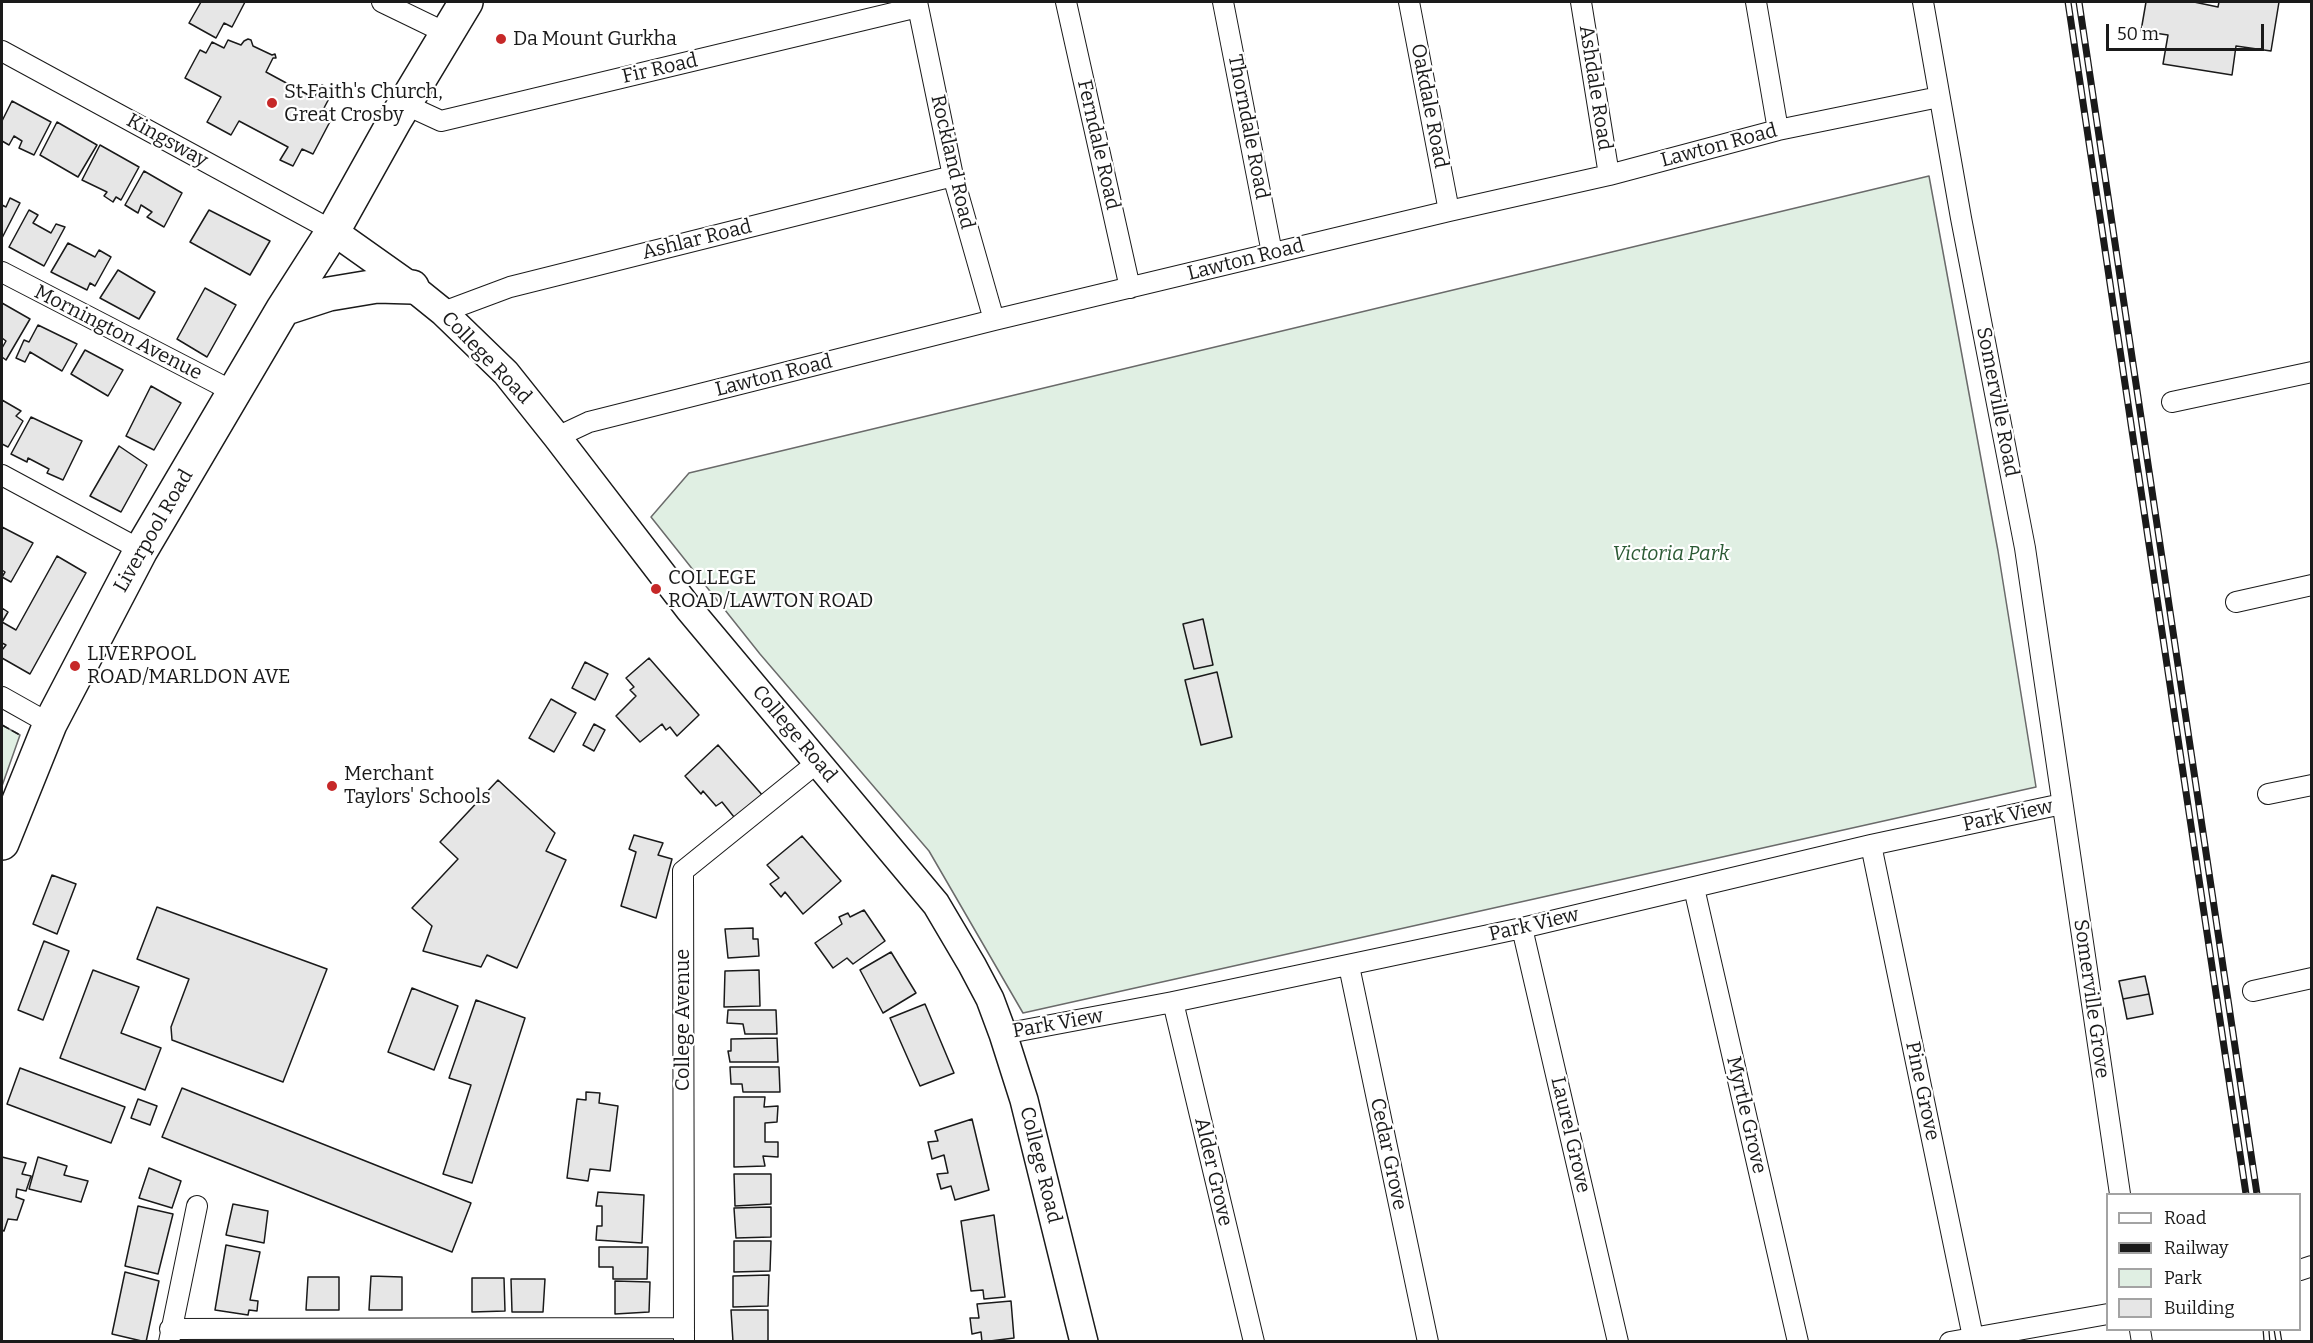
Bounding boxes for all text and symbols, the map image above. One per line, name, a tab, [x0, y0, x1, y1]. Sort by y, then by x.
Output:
scale bar	[2109, 12, 2266, 50]
text: 50 m	[2117, 23, 2159, 45]
street label: Ashdale Road	[1573, 24, 1617, 152]
place label: Da Mount Gurkha	[513, 27, 677, 51]
marker: Da Mount Gurkha	[494, 32, 508, 46]
street label: Oakdale Road	[1405, 42, 1453, 170]
street label: Fir Road	[620, 49, 700, 89]
street label: Thorndale Road	[1222, 53, 1274, 201]
street label: Ferndale Road	[1071, 78, 1125, 212]
place label: St Faith's Church, Great Crosby	[284, 80, 443, 127]
street label: Rockland Road	[925, 93, 979, 231]
marker: St Faith's Church, Great Crosby	[265, 96, 279, 110]
street label: Kingsway	[122, 109, 212, 173]
street label: Lawton Road	[1658, 119, 1780, 173]
street label: Ashlar Road	[640, 215, 754, 265]
street label: Lawton Road	[1185, 234, 1307, 286]
street label: Mornington Avenue	[30, 280, 206, 386]
street label: College Road	[436, 307, 536, 409]
street label: Somerville Road	[1971, 325, 2023, 479]
street label: Lawton Road	[713, 350, 835, 402]
street label: Liverpool Road	[109, 465, 199, 597]
park label: Victoria Park	[1613, 542, 1729, 566]
place label: COLLEGE ROAD/LAWTON ROAD	[668, 566, 873, 613]
marker: COLLEGE ROAD/LAWTON ROAD	[649, 582, 663, 596]
place label: LIVERPOOL ROAD/MARLDON AVE	[87, 642, 290, 689]
marker: LIVERPOOL ROAD/MARLDON AVE	[68, 659, 82, 673]
street label: College Road	[746, 681, 842, 787]
place label: Merchant Taylors' Schools	[344, 762, 491, 809]
marker: Merchant Taylors' Schools	[325, 779, 339, 793]
street label: Park View	[1961, 795, 2055, 837]
street label: Park View	[1487, 903, 1581, 947]
street label: Somerville Grove	[2068, 918, 2114, 1080]
street label: College Avenue	[671, 949, 695, 1091]
street label: Park View	[1011, 1004, 1105, 1044]
street label: Pine Grove	[1900, 1039, 1944, 1143]
street label: Myrtle Grove	[1721, 1054, 1771, 1176]
street label: Laurel Grove	[1545, 1075, 1595, 1195]
street label: Cedar Grove	[1364, 1096, 1412, 1212]
street label: College Road	[1014, 1104, 1066, 1226]
street label: Alder Grove	[1189, 1115, 1237, 1229]
legend	[2106, 1193, 2301, 1331]
text: Road	[2164, 1207, 2206, 1229]
text: Railway	[2164, 1237, 2228, 1259]
text: Park	[2164, 1267, 2202, 1289]
text: Building	[2164, 1297, 2235, 1319]

